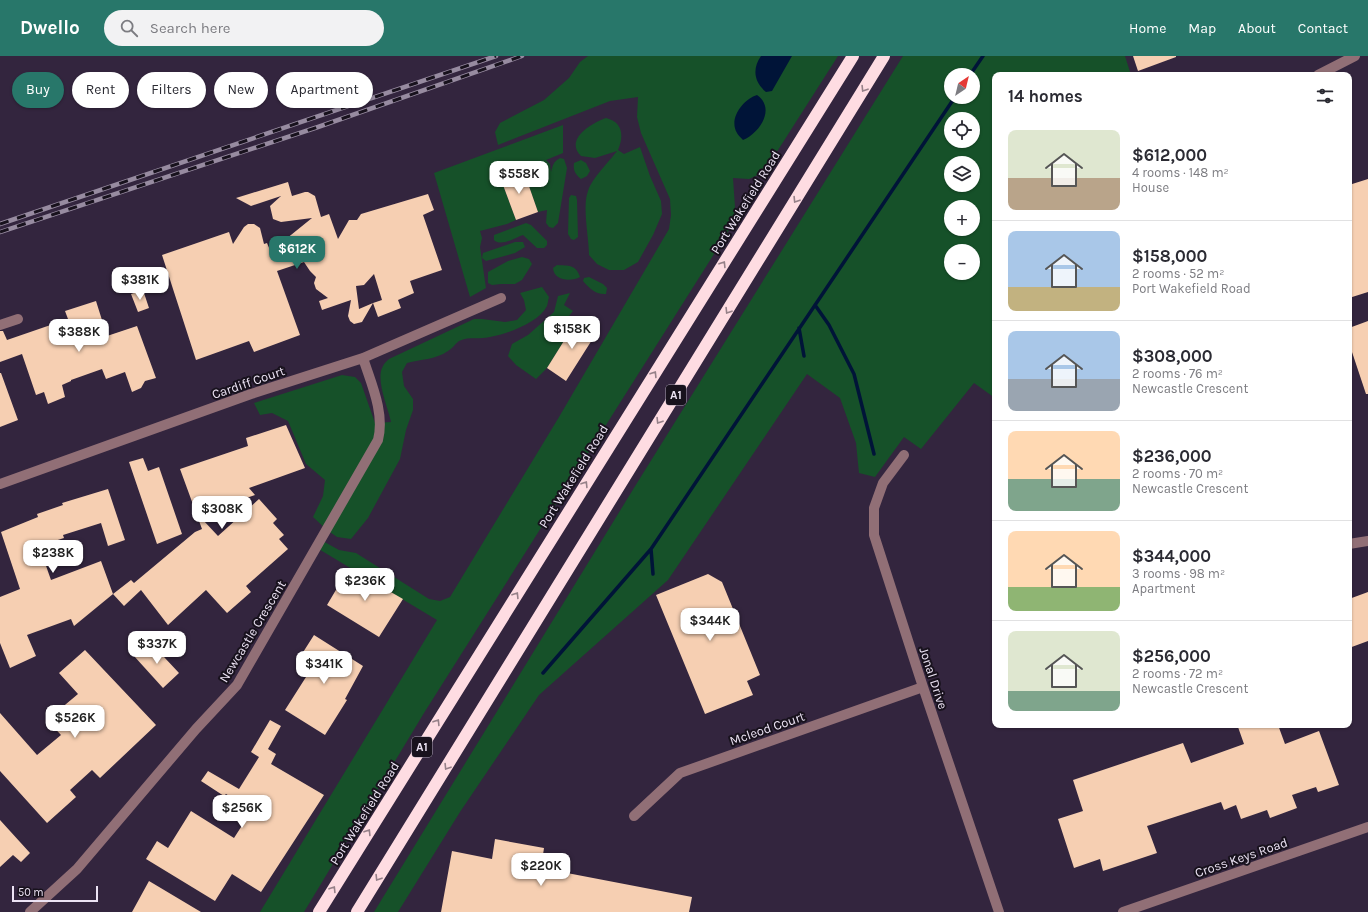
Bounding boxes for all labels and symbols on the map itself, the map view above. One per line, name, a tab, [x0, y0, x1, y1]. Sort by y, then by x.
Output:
north arrow	[944, 68, 980, 104]
one-way arrow	[861, 85, 869, 92]
street label: Port Wakefield Road	[708, 148, 783, 257]
pin: $558K	[491, 161, 547, 195]
one-way arrow	[793, 196, 800, 203]
pin: $612K	[269, 236, 325, 270]
one-way arrow	[718, 261, 726, 268]
pin: $381K	[112, 267, 168, 301]
one-way arrow	[725, 307, 732, 314]
pin: $158K	[544, 316, 600, 350]
pin: $388K	[51, 319, 107, 353]
street label: Cardiff Court	[210, 363, 287, 402]
one-way arrow	[649, 371, 657, 378]
road number: A1	[666, 385, 686, 405]
one-way arrow	[657, 417, 664, 424]
street label: Port Wakefield Road	[536, 422, 611, 531]
one-way arrow	[580, 481, 588, 488]
pin: $308K	[194, 496, 250, 530]
pin: $238K	[25, 540, 81, 574]
pin: $236K	[337, 568, 393, 602]
street label: Newcastle Crescent	[216, 577, 289, 685]
one-way arrow	[512, 592, 519, 599]
pin: $344K	[682, 608, 738, 642]
pin: $337K	[129, 631, 185, 665]
street label: Jonal Drive	[916, 645, 951, 711]
pin: $341K	[296, 651, 352, 685]
pin: $526K	[47, 705, 103, 739]
street label: Mcleod Court	[728, 709, 807, 748]
one-way arrow	[432, 719, 440, 726]
road number: A1	[412, 737, 432, 757]
street label: Port Wakefield Road	[327, 759, 402, 868]
one-way arrow	[444, 763, 451, 770]
pin: $256K	[214, 795, 270, 829]
one-way arrow	[364, 829, 371, 836]
street label: Cross Keys Road	[1193, 835, 1289, 880]
pin: $220K	[513, 853, 569, 887]
one-way arrow	[376, 874, 383, 881]
scale bar	[12, 884, 98, 903]
one-way arrow	[329, 886, 336, 893]

